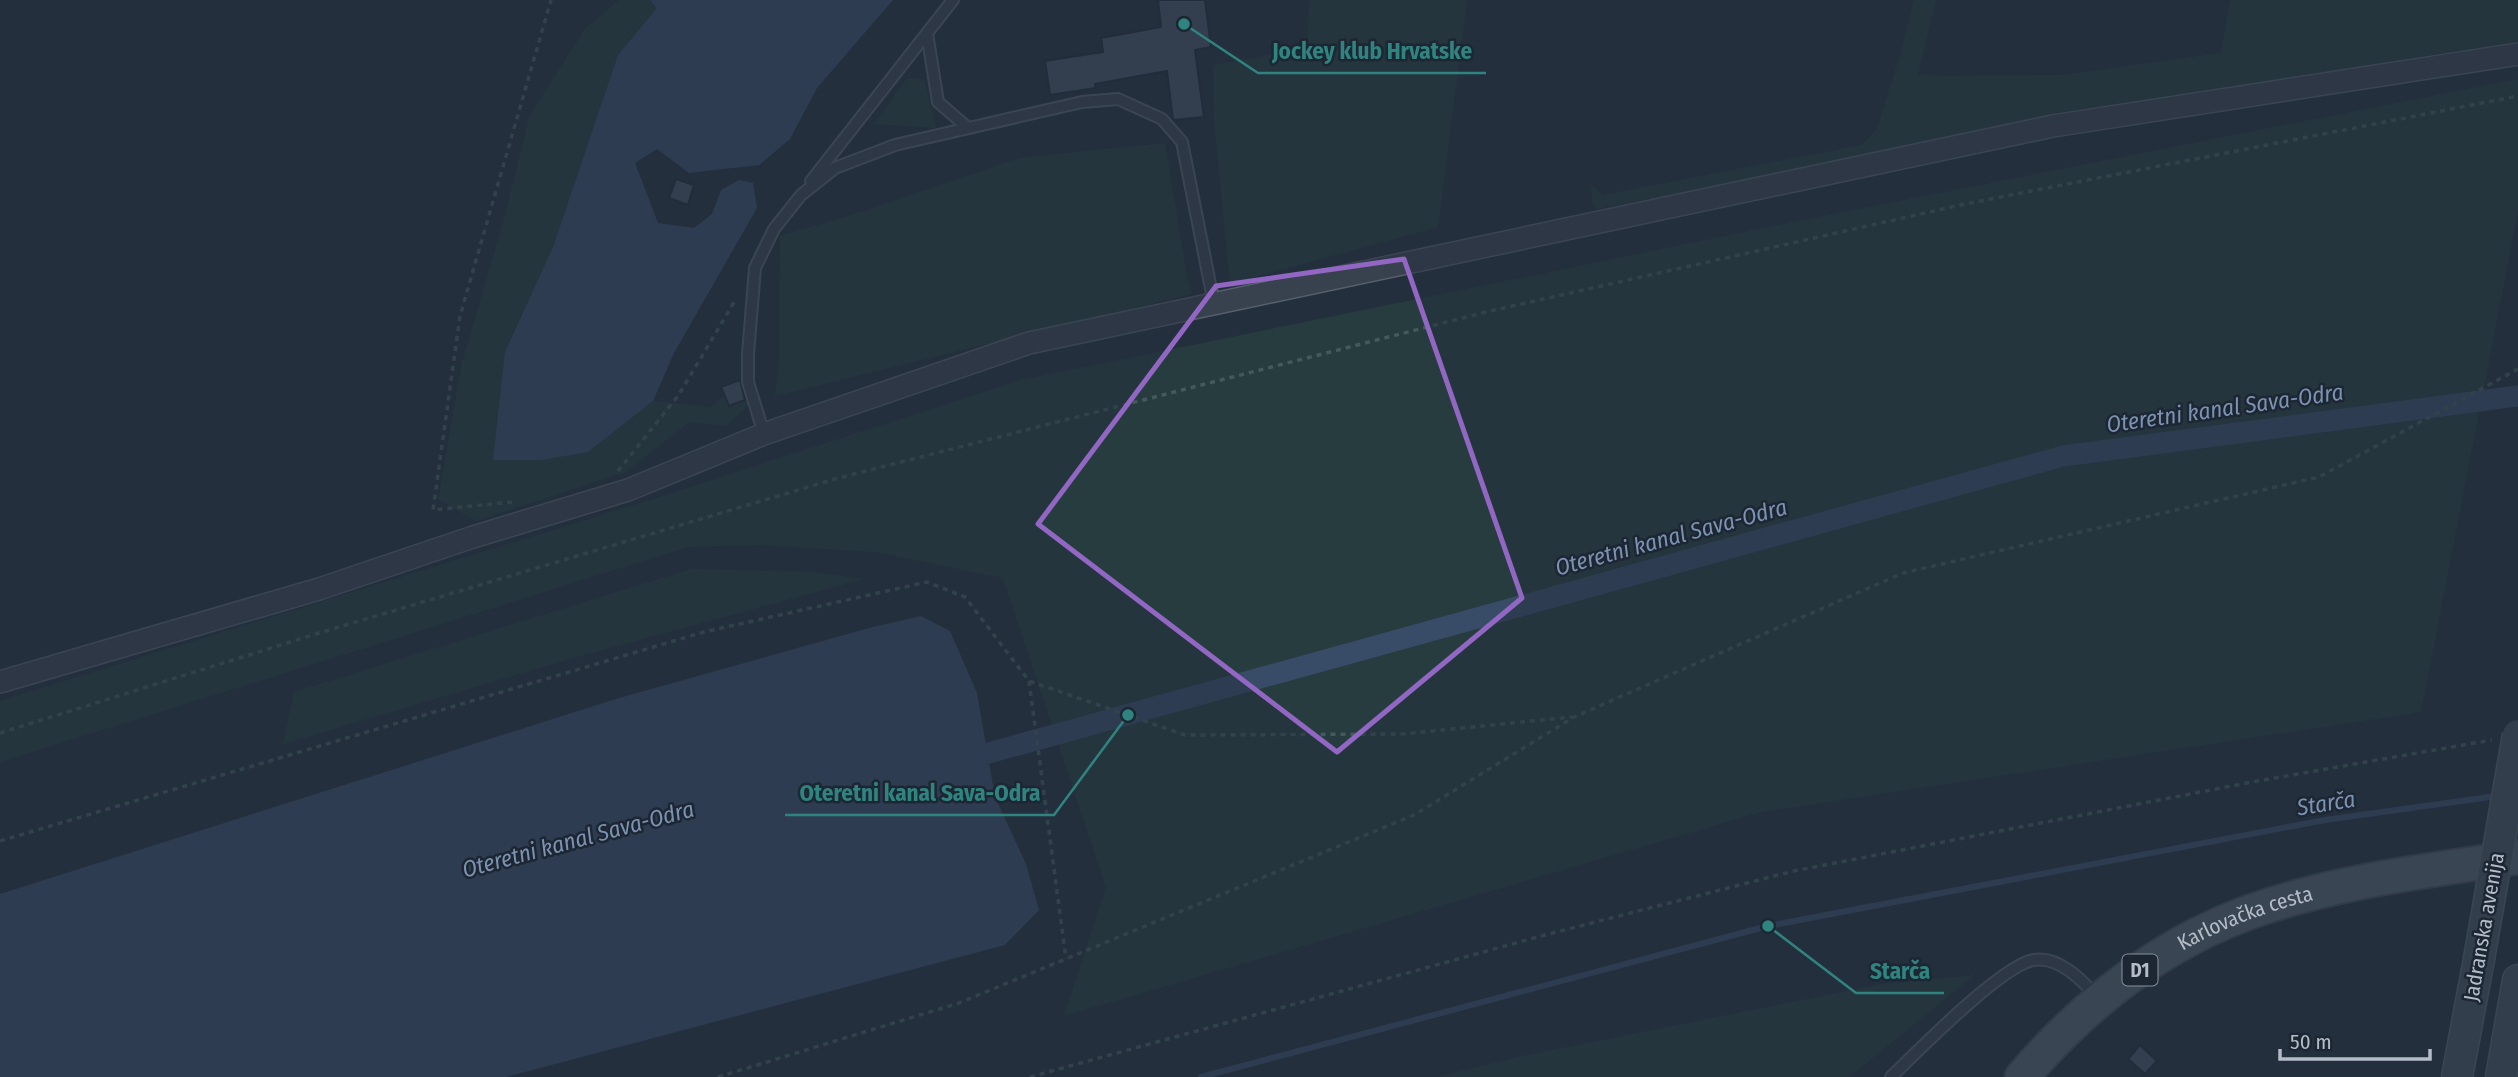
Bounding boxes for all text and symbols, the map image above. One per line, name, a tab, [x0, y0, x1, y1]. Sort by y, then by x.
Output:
callout: Jockey klub Hrvatske	[1258, 29, 1486, 73]
text: Jockey klub Hrvatske	[1271, 37, 1472, 65]
water label: Oteretni kanal Sava-Odra	[2105, 378, 2345, 438]
water label: Oteretni kanal Sava-Odra	[1552, 493, 1790, 581]
callout: Oteretni kanal Sava-Odra	[785, 771, 1054, 815]
text: Oteretni kanal Sava-Odra	[800, 779, 1040, 807]
water label: Starča	[2294, 785, 2357, 822]
water label: Oteretni kanal Sava-Odra	[459, 795, 697, 883]
street label: Jadranska avenija	[2458, 851, 2510, 1003]
street label: Karlovačka cesta	[2173, 880, 2315, 956]
callout: Starča	[1856, 949, 1944, 993]
road number: D1	[2122, 954, 2158, 986]
text: Starča	[1870, 957, 1930, 985]
scale bar	[2280, 1018, 2430, 1062]
text: 50 m	[2290, 1029, 2332, 1055]

